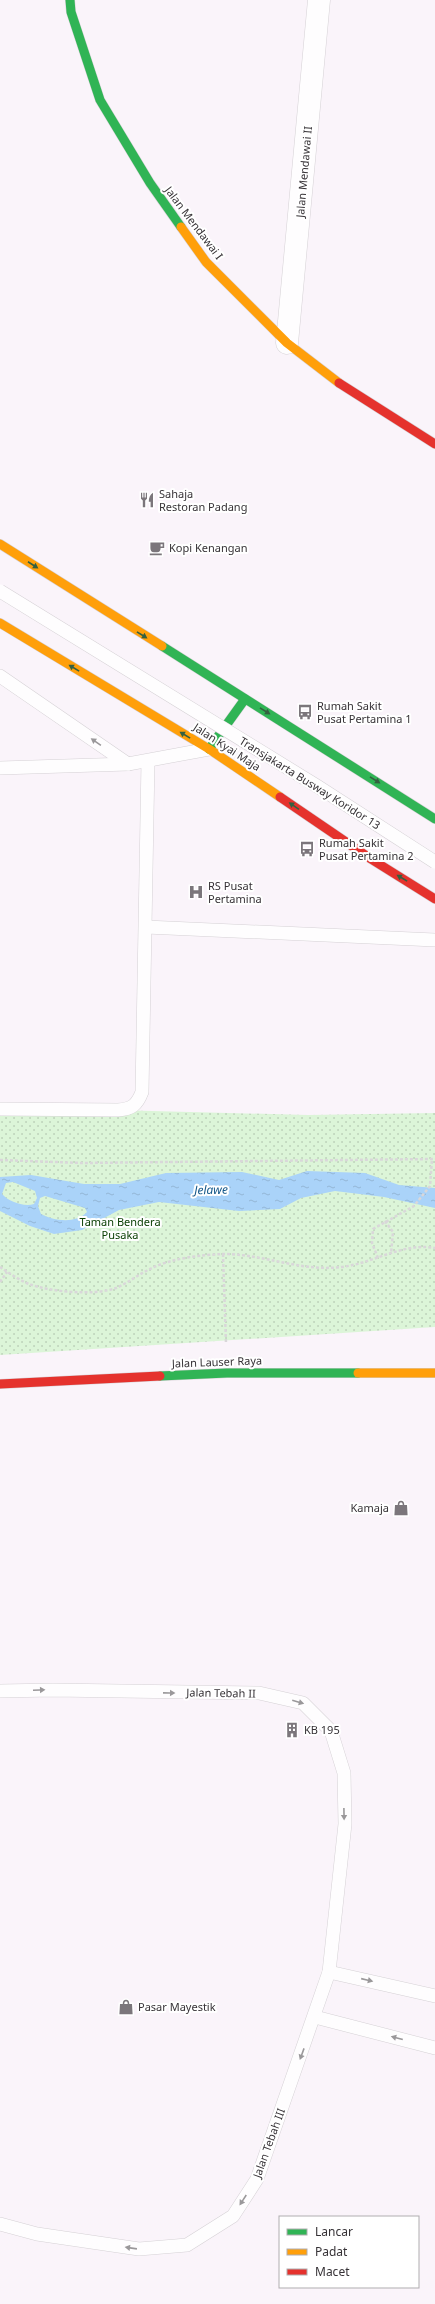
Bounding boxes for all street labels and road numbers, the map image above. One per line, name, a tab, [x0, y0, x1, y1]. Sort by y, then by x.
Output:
street label: Jalan Mendawai II	[292, 125, 315, 219]
street label: Jalan Mendawai I	[161, 182, 227, 263]
street label: Jalan Kyai Maja	[190, 719, 264, 774]
street label: Transjakarta Busway Koridor 13	[237, 733, 384, 832]
street label: Jalan Lauser Raya	[171, 1352, 262, 1371]
street label: Jalan Tebah II	[185, 1684, 256, 1701]
street label: Jalan Tebah III	[249, 2106, 288, 2181]

